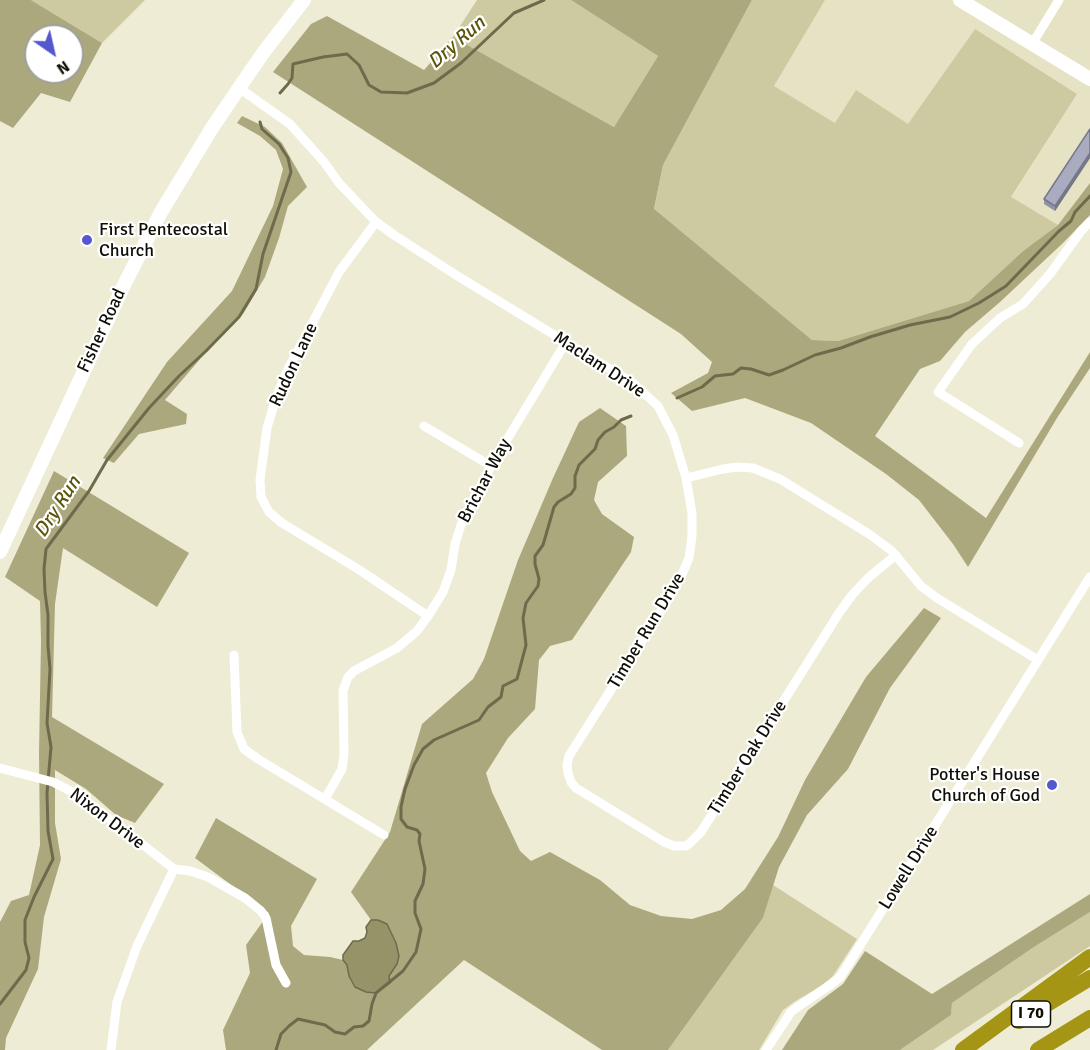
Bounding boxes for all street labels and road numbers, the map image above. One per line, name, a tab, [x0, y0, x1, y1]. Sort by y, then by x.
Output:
street label: Fisher Road	[73, 286, 131, 376]
street label: Rudon Lane	[265, 320, 323, 410]
street label: Maclam Drive	[549, 327, 649, 403]
street label: Brichar Way	[454, 435, 516, 527]
street label: Timber Run Drive	[604, 569, 690, 693]
street label: Timber Oak Drive	[704, 697, 792, 819]
street label: Nixon Drive	[65, 784, 149, 854]
street label: Lowell Drive	[875, 822, 943, 914]
road number: I 70	[1012, 1001, 1050, 1027]

